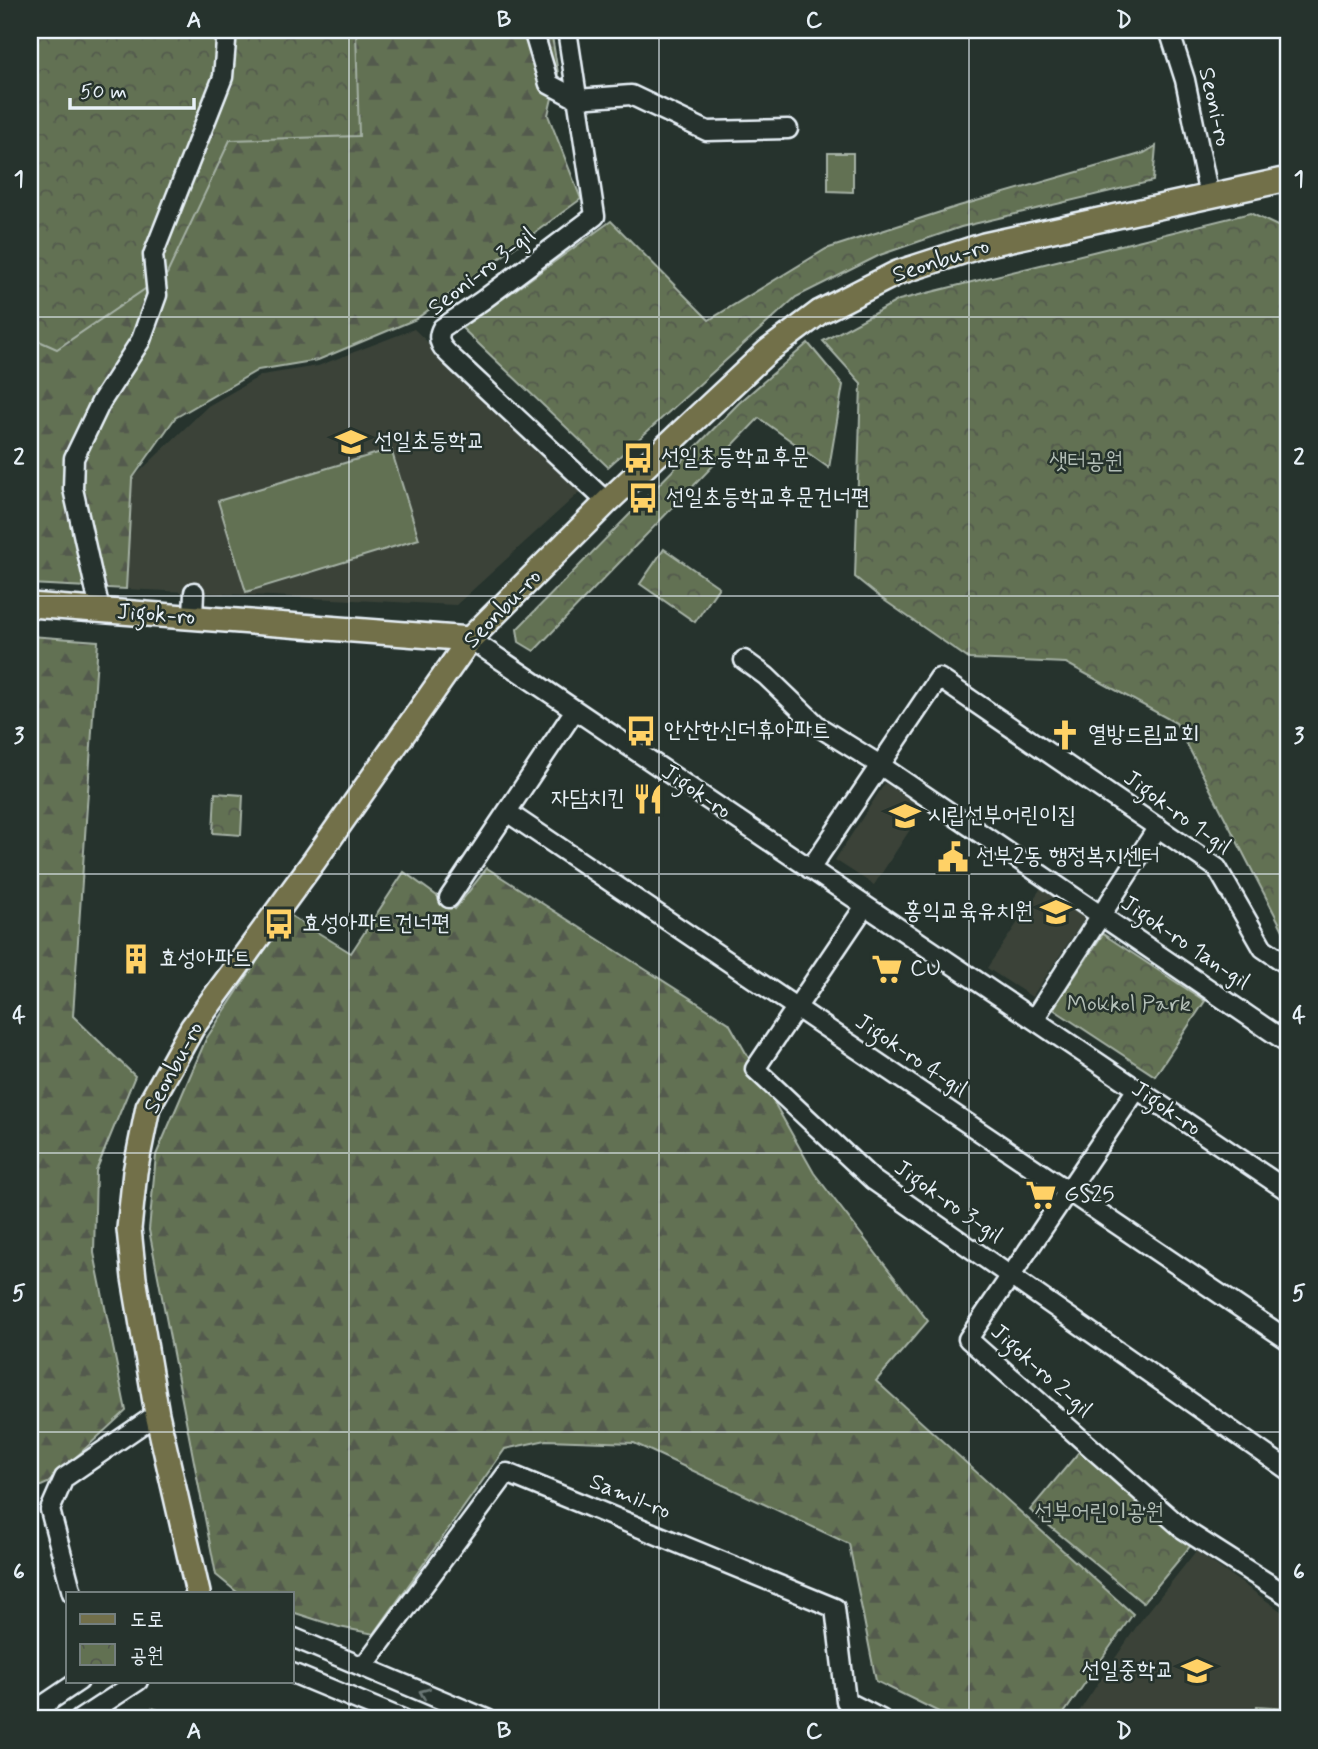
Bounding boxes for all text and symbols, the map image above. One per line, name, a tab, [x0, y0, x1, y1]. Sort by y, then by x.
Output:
text: A	[186, 6, 202, 36]
text: B	[497, 6, 512, 36]
text: C	[806, 6, 823, 36]
text: D	[1116, 6, 1132, 36]
street label: Seoni-ro	[1190, 64, 1238, 150]
scale bar	[70, 66, 194, 110]
text: 50 m	[80, 78, 127, 106]
text: 1	[14, 165, 24, 195]
text: 1	[1294, 165, 1304, 195]
street label: Seoni-ro 3-gil	[422, 221, 542, 323]
street label: Seonbu-ro	[889, 231, 993, 291]
school or university icon: 선일초등학교	[334, 425, 368, 459]
place label: 선일초등학교	[374, 427, 485, 457]
bus stop icon: 선일초등학교후문	[621, 441, 655, 475]
text: 2	[13, 443, 25, 473]
place label: 선일초등학교후문	[661, 443, 809, 473]
text: 2	[1293, 443, 1305, 473]
park label: 샛터공원	[1049, 447, 1123, 477]
bus stop icon: 선일초등학교후문건너편	[626, 481, 660, 515]
place label: 선일초등학교후문건너편	[666, 483, 870, 513]
street label: Seonbu-ro	[457, 563, 549, 655]
street label: Jigok-ro	[116, 597, 196, 635]
bus stop icon: 안산한신더휴아파트	[624, 714, 658, 748]
place label: 안산한신더휴아파트	[664, 716, 831, 746]
church icon: 열방드림교회	[1048, 718, 1082, 752]
place label: 열방드림교회	[1088, 720, 1199, 750]
text: 3	[14, 722, 25, 752]
text: 3	[1294, 722, 1305, 752]
street label: Jigok-ro	[654, 758, 737, 828]
street label: Jigok-ro 1-gil	[1116, 764, 1237, 864]
restaurant icon: 자담치킨	[631, 782, 665, 816]
place label: 자담치킨	[551, 784, 625, 814]
school or university icon: 시립선부어린이집	[888, 799, 922, 833]
place label: 시립선부어린이집	[928, 801, 1076, 831]
public building icon: 선부2동 행정복지센터	[936, 840, 970, 874]
place label: 선부2동 행정복지센터	[976, 842, 1160, 872]
street label: Jigok-ro 1an-gil	[1114, 889, 1255, 999]
school or university icon: 홍익교육유치원	[1039, 895, 1073, 929]
place label: 홍익교육유치원	[903, 897, 1033, 927]
bus stop icon: 효성아파트건너편	[262, 907, 296, 941]
place label: 효성아파트건너편	[302, 909, 450, 939]
building icon: 효성아파트	[119, 942, 153, 976]
place label: 효성아파트	[159, 944, 252, 974]
supermarket icon: CU	[870, 952, 904, 986]
place label: CU	[910, 954, 941, 984]
park label: Mokkol Park	[1067, 990, 1191, 1020]
text: 4	[12, 1001, 26, 1031]
text: 4	[1292, 1001, 1306, 1031]
street label: Jigok-ro 4-gil	[848, 1007, 973, 1106]
street label: Seonbu-ro	[137, 1017, 211, 1119]
street label: Jigok-ro	[1124, 1075, 1207, 1145]
street label: Jigok-ro 3-gil	[887, 1154, 1008, 1252]
supermarket icon: GS25	[1024, 1178, 1058, 1212]
place label: GS25	[1064, 1180, 1114, 1210]
text: 5	[12, 1279, 26, 1309]
text: 5	[1292, 1279, 1306, 1309]
street label: Jigok-ro 2-gil	[982, 1317, 1098, 1426]
street label: Samil-ro	[585, 1467, 675, 1527]
park label: 선부어린이공원	[1034, 1498, 1164, 1528]
text: 6	[13, 1558, 25, 1588]
text: 6	[1293, 1558, 1305, 1588]
legend	[66, 1592, 294, 1682]
text: 도로	[130, 1606, 164, 1634]
text: 공원	[130, 1642, 164, 1670]
school or university icon: 선일중학교	[1180, 1654, 1214, 1688]
place label: 선일중학교	[1081, 1656, 1174, 1686]
one-way arrow	[419, 1687, 431, 1701]
text: A	[186, 1717, 202, 1747]
text: B	[497, 1717, 512, 1747]
text: C	[806, 1717, 823, 1747]
text: D	[1116, 1717, 1132, 1747]

